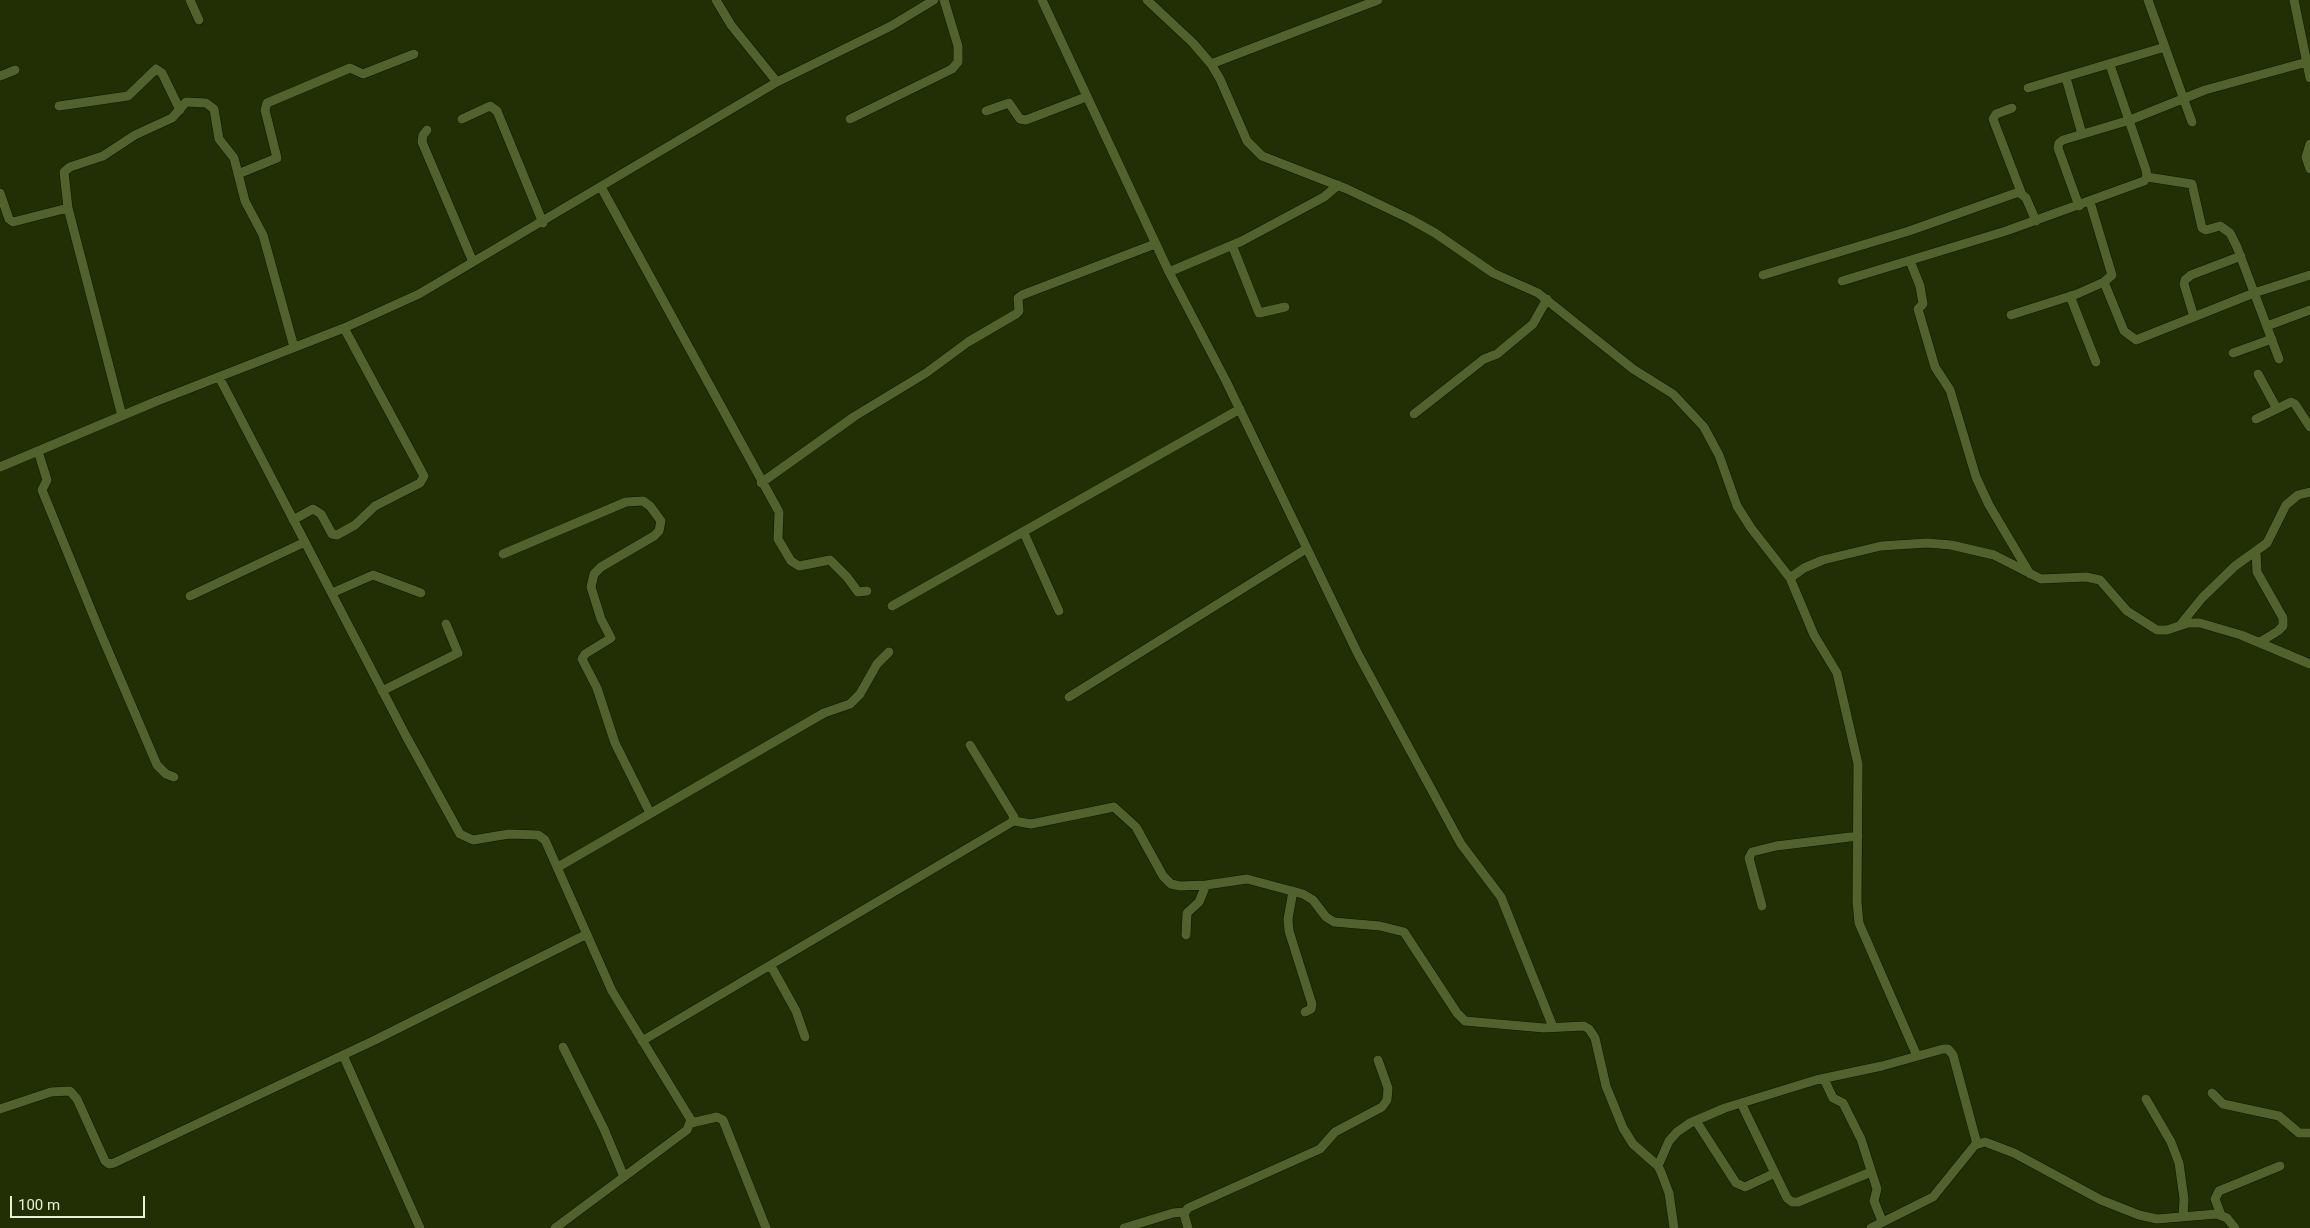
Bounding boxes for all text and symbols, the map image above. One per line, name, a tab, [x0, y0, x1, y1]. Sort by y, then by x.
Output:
scale bar	[12, 1186, 148, 1218]
text: 100 m	[18, 1196, 60, 1214]

